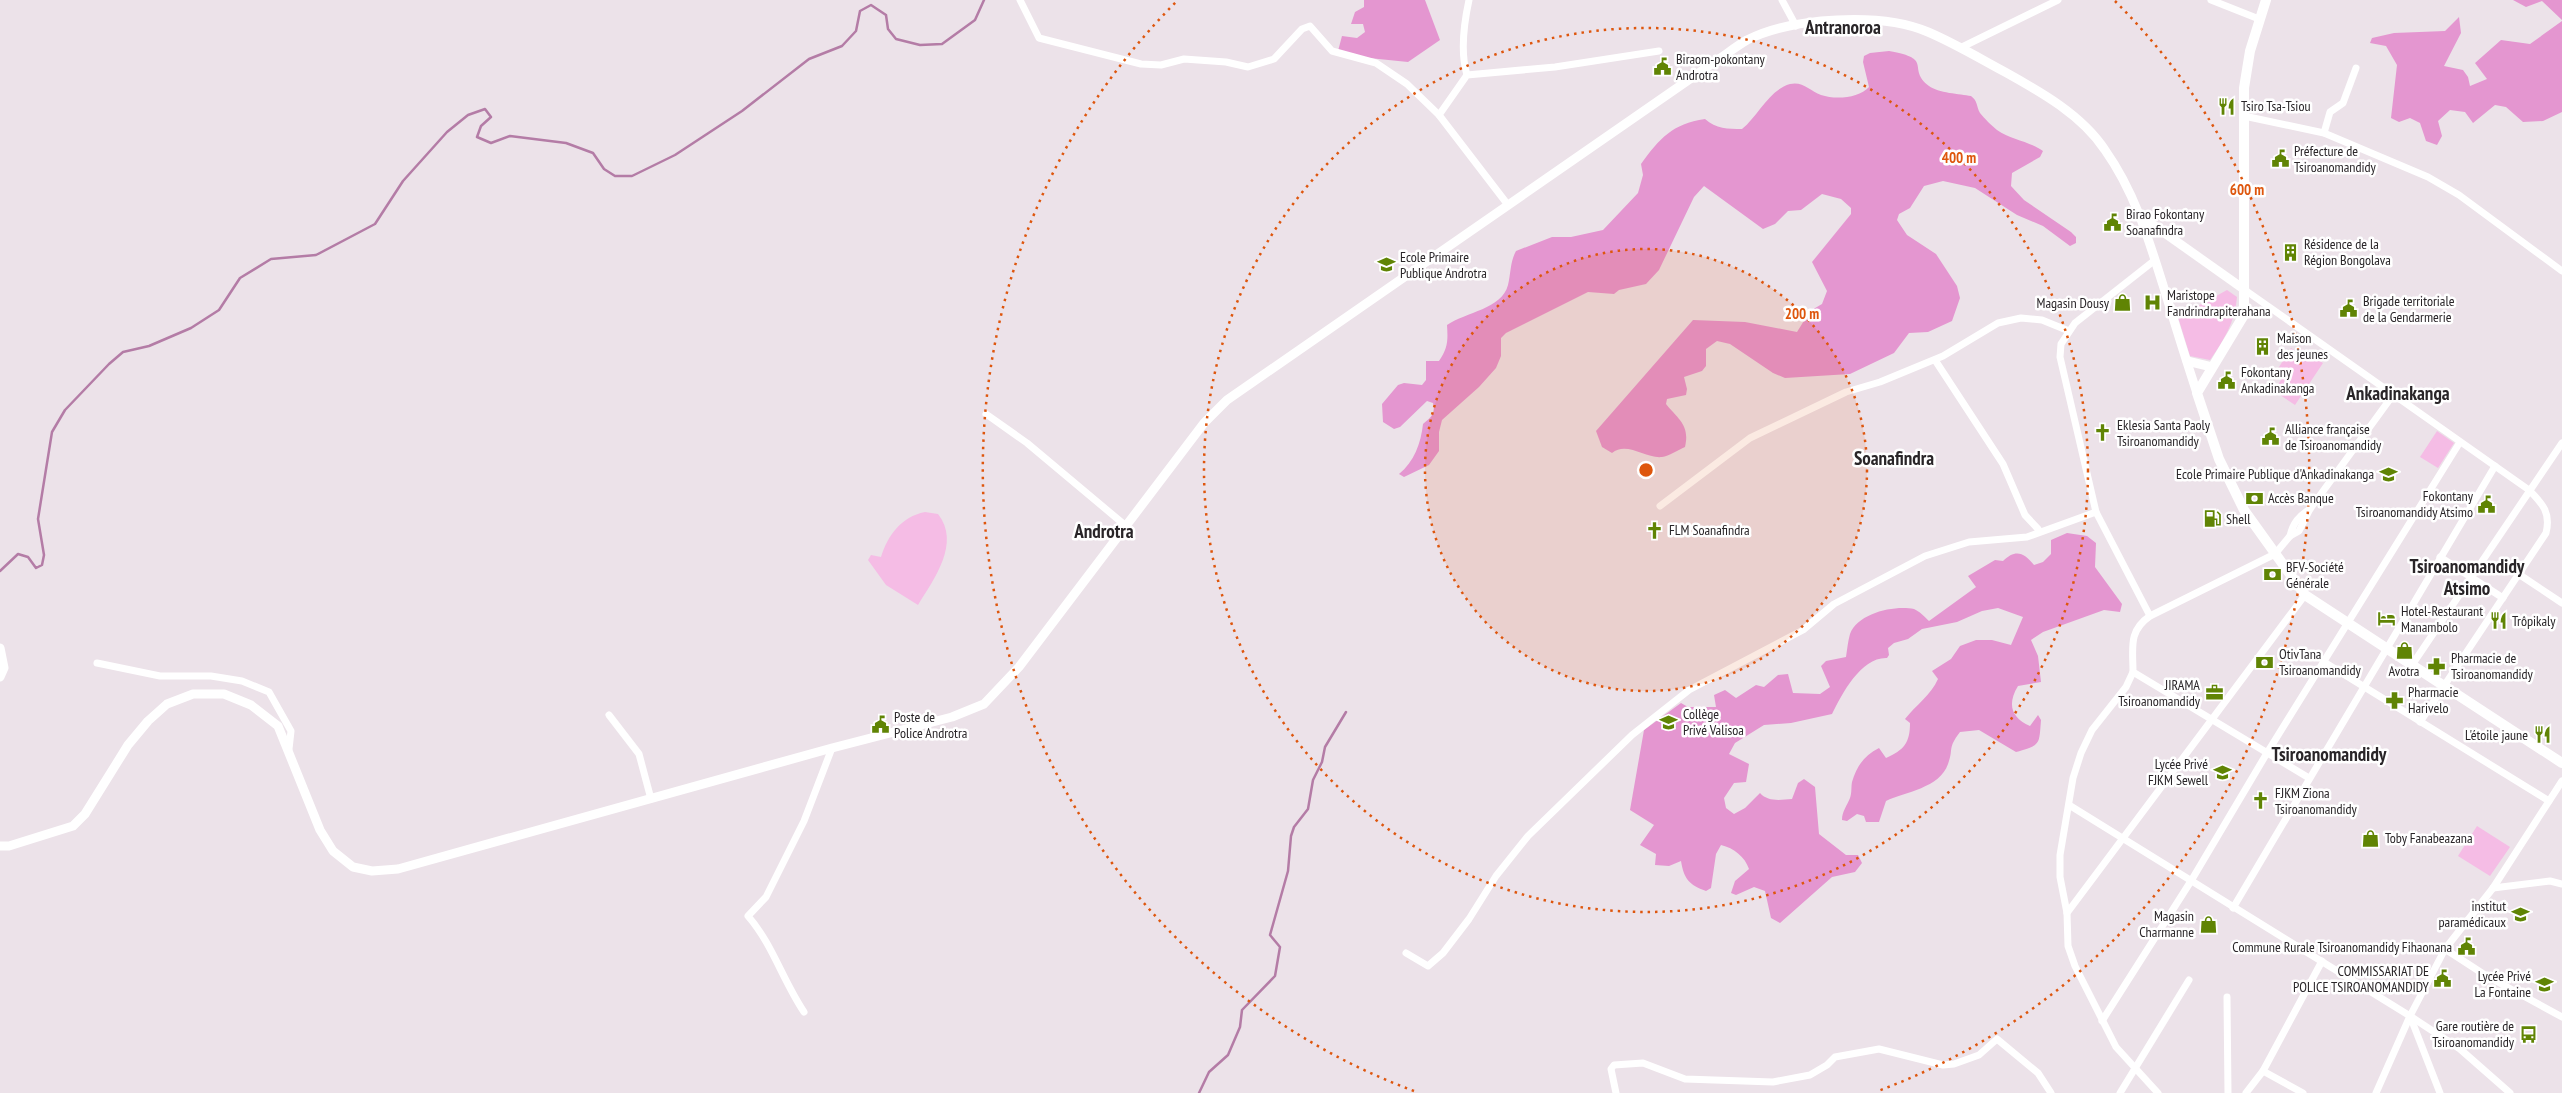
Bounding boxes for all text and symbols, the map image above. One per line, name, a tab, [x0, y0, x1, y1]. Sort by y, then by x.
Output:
district label: Antranoroa	[1804, 15, 1881, 39]
place label: Biraom-pokontany Androtra	[1676, 50, 1766, 84]
public building icon: Biraom-pokontany Androtra	[1652, 57, 1672, 77]
restaurant icon: Tsiro Tsa-Tsiou	[2217, 96, 2237, 116]
place label: Tsiro Tsa-Tsiou	[2241, 97, 2311, 115]
place label: Préfecture de Tsiroanomandidy	[2294, 142, 2377, 176]
text: 400 m	[1942, 148, 1976, 167]
public building icon: Préfecture de Tsiroanomandidy	[2270, 149, 2290, 169]
text: 600 m	[2230, 180, 2264, 199]
place label: Birao Fokontany Soanafindra	[2126, 205, 2205, 239]
public building icon: Birao Fokontany Soanafindra	[2102, 212, 2122, 232]
place label: Résidence de la Région Bongolava	[2304, 235, 2391, 269]
building icon: Résidence de la Région Bongolava	[2280, 242, 2300, 262]
place label: Ecole Primaire Publique Androtra	[1400, 248, 1487, 282]
school or university icon: Ecole Primaire Publique Androtra	[1376, 255, 1396, 275]
place label: Maristope Fandrindrapiterahana	[2167, 286, 2271, 320]
place label: Brigade territoriale de la Gendarmerie	[2363, 292, 2455, 326]
shop icon: Magasin Dousy	[2113, 293, 2133, 313]
hospital icon: Maristope Fandrindrapiterahana	[2143, 293, 2163, 313]
place label: Magasin Dousy	[2036, 294, 2110, 312]
public building icon: Brigade territoriale de la Gendarmerie	[2339, 299, 2359, 319]
text: 200 m	[1785, 304, 1819, 323]
place label: Maison des jeunes	[2277, 329, 2328, 363]
building icon: Maison des jeunes	[2253, 336, 2273, 356]
place label: Fokontany Ankadinakanga	[2241, 363, 2314, 397]
public building icon: Fokontany Ankadinakanga	[2217, 370, 2237, 390]
district label: Ankadinakanga	[2345, 381, 2450, 405]
place label: Eklesia Santa Paoly Tsiroanomandidy	[2117, 416, 2211, 450]
place label: Alliance française de Tsiroanomandidy	[2285, 420, 2382, 454]
church icon: Eklesia Santa Paoly Tsiroanomandidy	[2093, 423, 2113, 443]
public building icon: Alliance française de Tsiroanomandidy	[2261, 427, 2281, 447]
district label: Soanafindra	[1854, 446, 1934, 470]
centre of rings	[1637, 461, 1655, 479]
school or university icon: Ecole Primaire Publique d'Ankadinakanga	[2378, 464, 2398, 484]
place label: Ecole Primaire Publique d'Ankadinakanga	[2176, 465, 2374, 483]
place label: Fokontany Tsiroanomandidy Atsimo	[2356, 487, 2474, 521]
bank icon: Accès Banque	[2244, 488, 2264, 508]
place label: Accès Banque	[2268, 489, 2334, 507]
public building icon: Fokontany Tsiroanomandidy Atsimo	[2477, 494, 2497, 514]
fuel station icon: Shell	[2202, 509, 2222, 529]
place label: Shell	[2226, 510, 2251, 528]
district label: Androtra	[1073, 519, 1134, 543]
church icon: FLM Soanafindra	[1645, 520, 1665, 540]
place label: FLM Soanafindra	[1669, 521, 1750, 539]
district label: Tsiroanomandidy Atsimo	[2410, 554, 2525, 600]
place label: BFV-Société Générale	[2286, 558, 2344, 592]
bank icon: BFV-Société Générale	[2262, 565, 2282, 585]
place label: Hotel-Restaurant Manambolo	[2401, 602, 2483, 636]
hotel icon: Hotel-Restaurant Manambolo	[2377, 609, 2397, 629]
restaurant icon: Trôpikaly	[2488, 611, 2508, 631]
place label: Trôpikaly	[2512, 612, 2556, 630]
shop icon: Avotra	[2394, 641, 2414, 661]
place label: OtivTana Tsiroanomandidy	[2279, 645, 2362, 679]
place label: Pharmacie de Tsiroanomandidy	[2451, 649, 2534, 683]
bank icon: OtivTana Tsiroanomandidy	[2255, 652, 2275, 672]
pharmacy icon: Pharmacie de Tsiroanomandidy	[2427, 656, 2447, 676]
place label: Avotra	[2389, 662, 2419, 680]
place label: JIRAMA Tsiroanomandidy	[2118, 676, 2201, 710]
office icon: JIRAMA Tsiroanomandidy	[2204, 683, 2224, 703]
place label: Pharmacie Harivelo	[2408, 683, 2459, 717]
pharmacy icon: Pharmacie Harivelo	[2384, 690, 2404, 710]
place label: Collège Privé Valisoa	[1683, 705, 1744, 739]
place label: Poste de Police Androtra	[894, 708, 967, 742]
school or university icon: Collège Privé Valisoa	[1659, 712, 1679, 732]
public building icon: Poste de Police Androtra	[870, 715, 890, 735]
restaurant icon: L'étoile jaune	[2532, 725, 2552, 745]
place label: L'étoile jaune	[2465, 726, 2528, 744]
district label: Tsiroanomandidy	[2272, 742, 2387, 766]
place label: Lycée Privé FJKM Sewell	[2148, 755, 2209, 789]
school or university icon: Lycée Privé FJKM Sewell	[2212, 762, 2232, 782]
place label: FJKM Ziona Tsiroanomandidy	[2275, 784, 2358, 818]
church icon: FJKM Ziona Tsiroanomandidy	[2251, 791, 2271, 811]
shop icon: Toby Fanabeazana	[2361, 828, 2381, 848]
place label: Toby Fanabeazana	[2385, 829, 2473, 847]
place label: institut paramédicaux	[2438, 897, 2506, 931]
school or university icon: institut paramédicaux	[2510, 904, 2530, 924]
place label: Magasin Charmanne	[2139, 907, 2194, 941]
shop icon: Magasin Charmanne	[2198, 914, 2218, 934]
public building icon: Commune Rurale Tsiroanomandidy Fihaonana	[2456, 937, 2476, 957]
place label: Commune Rurale Tsiroanomandidy Fihaonana	[2232, 938, 2452, 956]
place label: COMMISSARIAT DE POLICE TSIROANOMANDIDY	[2293, 962, 2430, 996]
place label: Lycée Privé La Fontaine	[2474, 967, 2531, 1001]
public building icon: COMMISSARIAT DE POLICE TSIROANOMANDIDY	[2433, 969, 2453, 989]
school or university icon: Lycée Privé La Fontaine	[2535, 974, 2555, 994]
place label: Gare routière de Tsiroanomandidy	[2432, 1017, 2515, 1051]
bus stop icon: Gare routière de Tsiroanomandidy	[2518, 1024, 2538, 1044]

